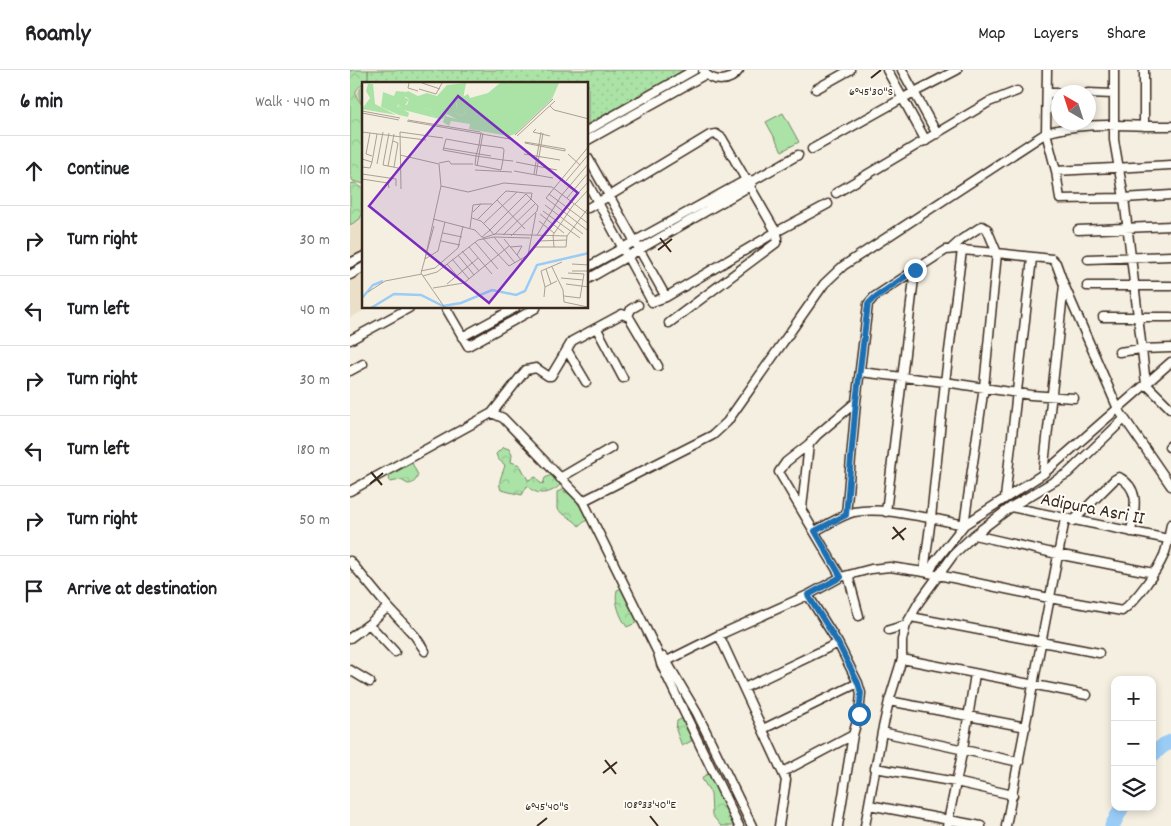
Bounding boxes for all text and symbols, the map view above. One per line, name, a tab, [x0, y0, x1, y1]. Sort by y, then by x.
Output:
text: Roamly	[25, 18, 91, 52]
text: Map	[978, 22, 1005, 47]
text: Layers	[1033, 22, 1079, 47]
text: Share	[1107, 22, 1146, 47]
inset map	[362, 82, 589, 309]
text: 6°45'30"S	[849, 84, 893, 101]
north arrow	[1051, 85, 1096, 130]
text: 6 min	[20, 88, 63, 118]
text: Walk · 440 m	[255, 91, 330, 114]
icon: ahead	[20, 157, 48, 185]
text: Continue	[67, 157, 129, 184]
text: 110 m	[300, 159, 330, 182]
icon: right	[20, 227, 48, 255]
text: Turn right	[67, 227, 138, 254]
text: 30 m	[300, 229, 330, 252]
route end	[904, 259, 927, 282]
icon: left	[20, 297, 48, 325]
text: Turn left	[67, 297, 130, 324]
text: 40 m	[300, 299, 330, 322]
icon: right	[20, 367, 48, 395]
text: Turn right	[67, 367, 138, 394]
text: 30 m	[300, 369, 330, 392]
icon: left	[20, 437, 48, 465]
text: Turn left	[67, 437, 130, 464]
text: 180 m	[297, 439, 330, 462]
street label: Adipura Asri II	[1038, 487, 1147, 534]
icon: right	[20, 507, 48, 535]
text: Turn right	[67, 507, 138, 534]
text: 50 m	[299, 509, 330, 532]
icon: arrive	[20, 577, 48, 605]
text: Arrive at destination	[67, 577, 217, 604]
map controls	[1111, 676, 1156, 811]
button: +	[1111, 676, 1156, 721]
route start	[848, 703, 871, 726]
button: −	[1111, 721, 1156, 766]
button: layers	[1111, 766, 1156, 811]
text: 108°33'40"E	[624, 797, 677, 814]
text: 6°45'40"S	[525, 799, 569, 816]

